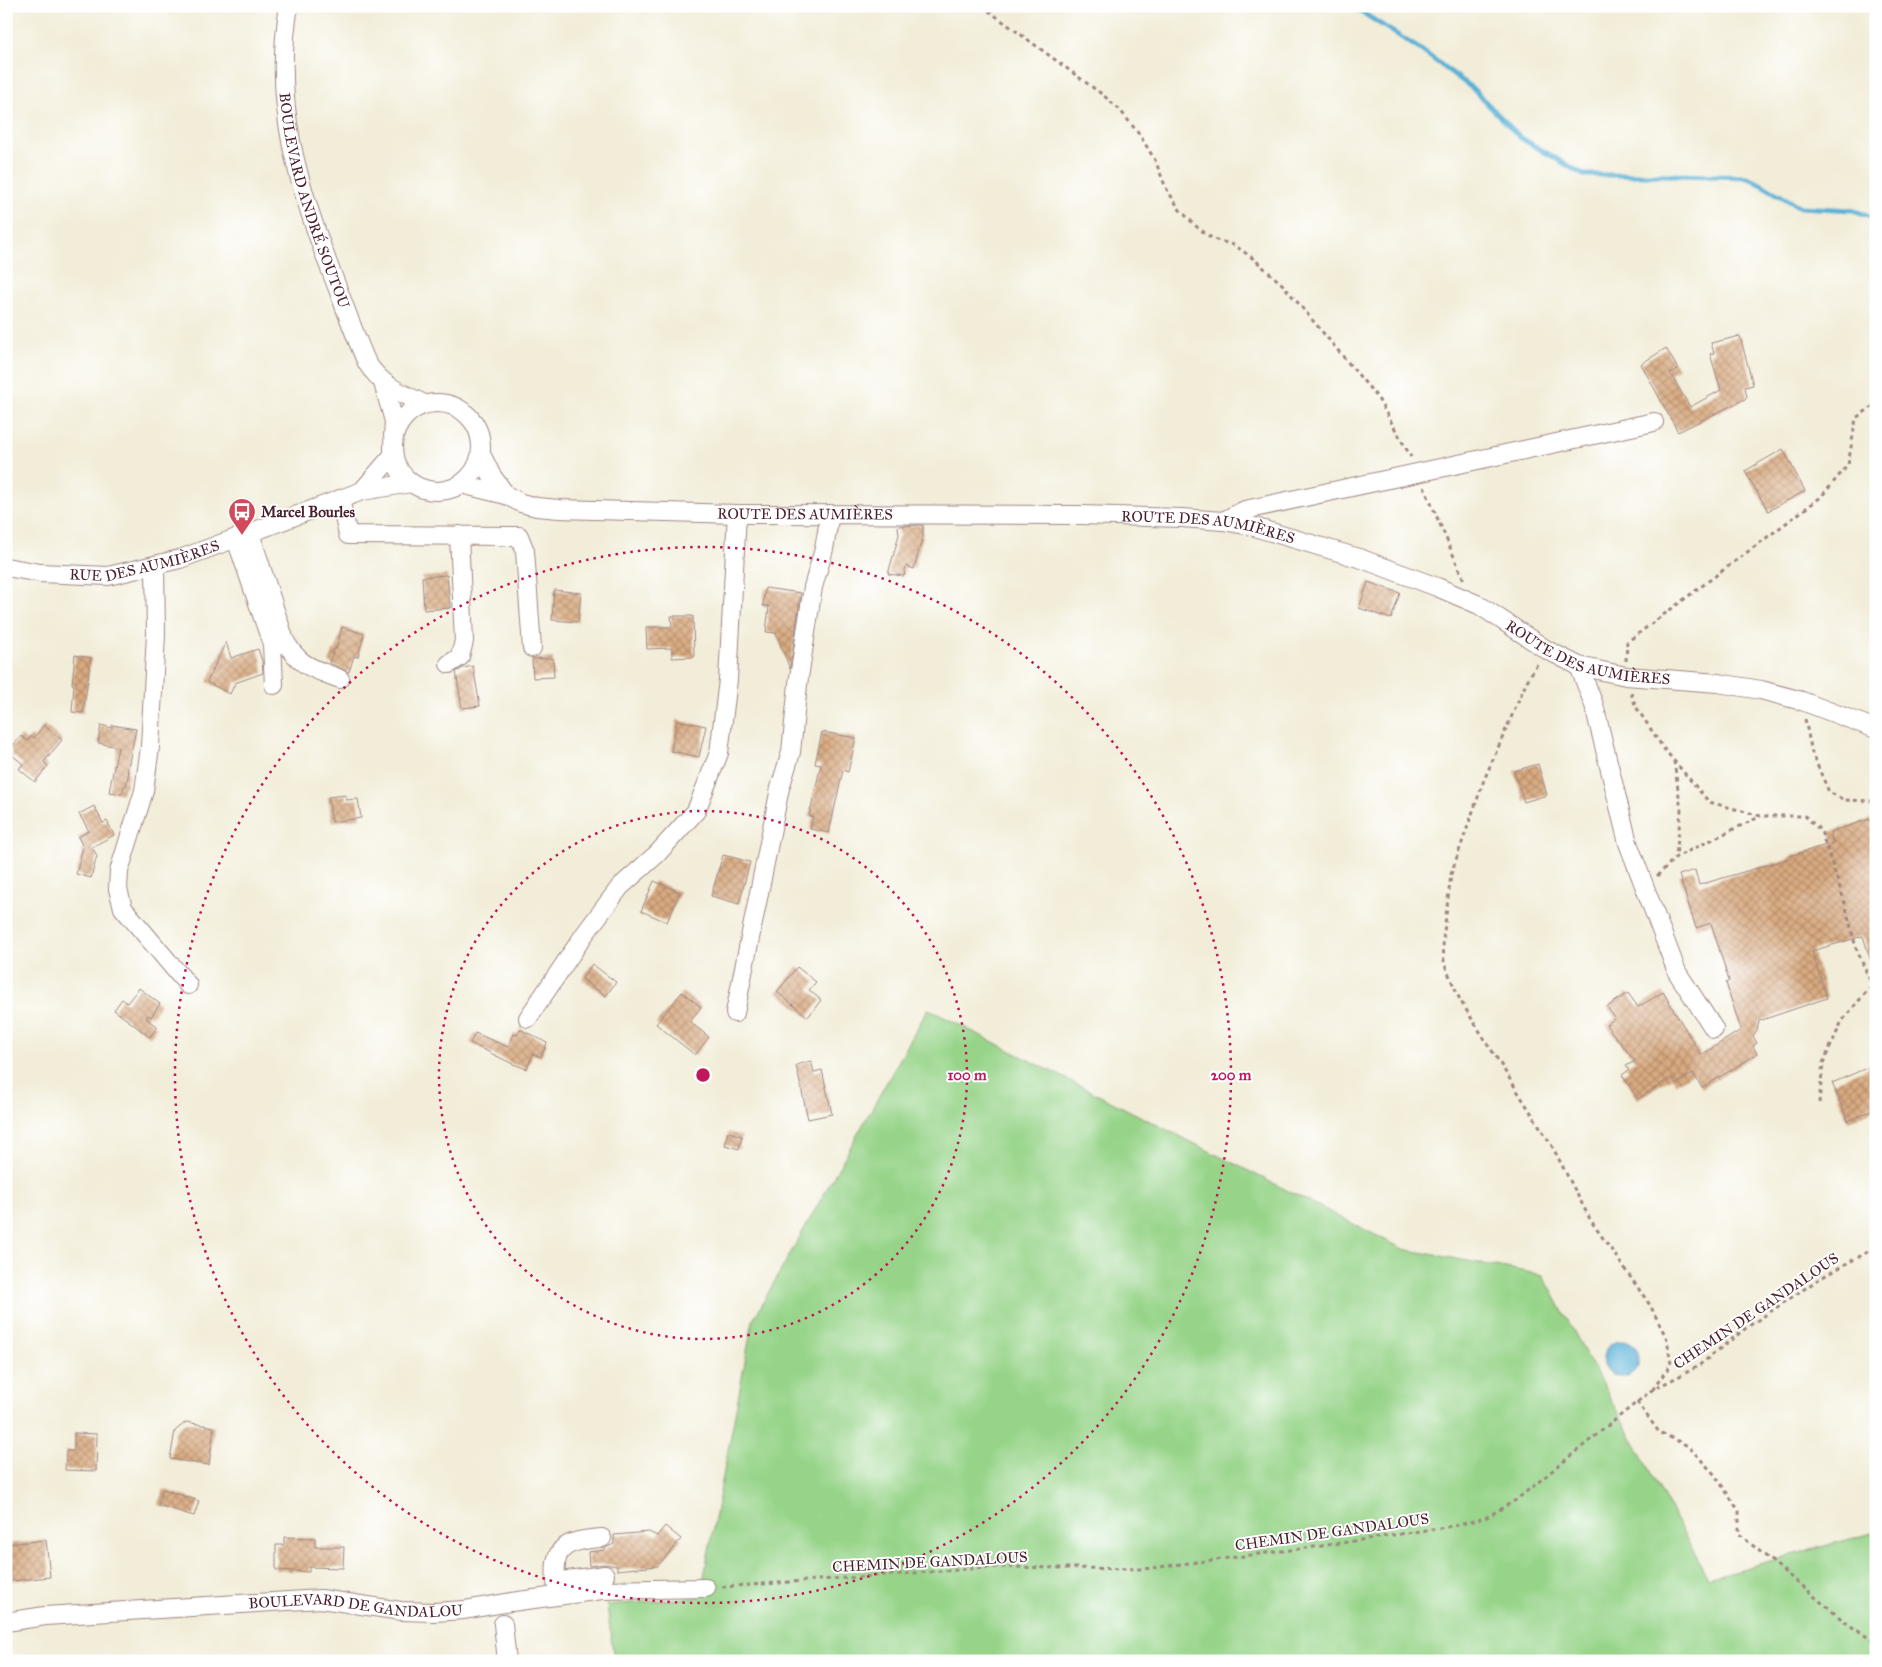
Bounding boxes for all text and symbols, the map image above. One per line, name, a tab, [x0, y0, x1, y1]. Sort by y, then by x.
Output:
street label: BOULEVARD ANDRÉ SOUTOU	[276, 92, 353, 311]
bus stop icon: Marcel Bourles	[227, 497, 257, 536]
place label: Marcel Bourles	[261, 503, 356, 521]
street label: ROUTE DES AUMIÈRES	[717, 504, 893, 523]
street label: ROUTE DES AUMIÈRES	[1121, 507, 1297, 548]
street label: RUE DES AUMIÈRES	[69, 536, 222, 585]
street label: ROUTE DES AUMIÈRES	[1502, 616, 1671, 688]
centre of rings	[694, 1066, 712, 1084]
text: 100 m	[947, 1066, 987, 1084]
text: 200 m	[1211, 1066, 1252, 1084]
street label: CHEMIN DE GANDALOUS	[1670, 1249, 1842, 1373]
street label: CHEMIN DE GANDALOUS	[1234, 1509, 1430, 1555]
street label: CHEMIN DE GANDALOUS	[832, 1548, 1028, 1576]
street label: BOULEVARD DE GANDALOU	[248, 1590, 463, 1621]

